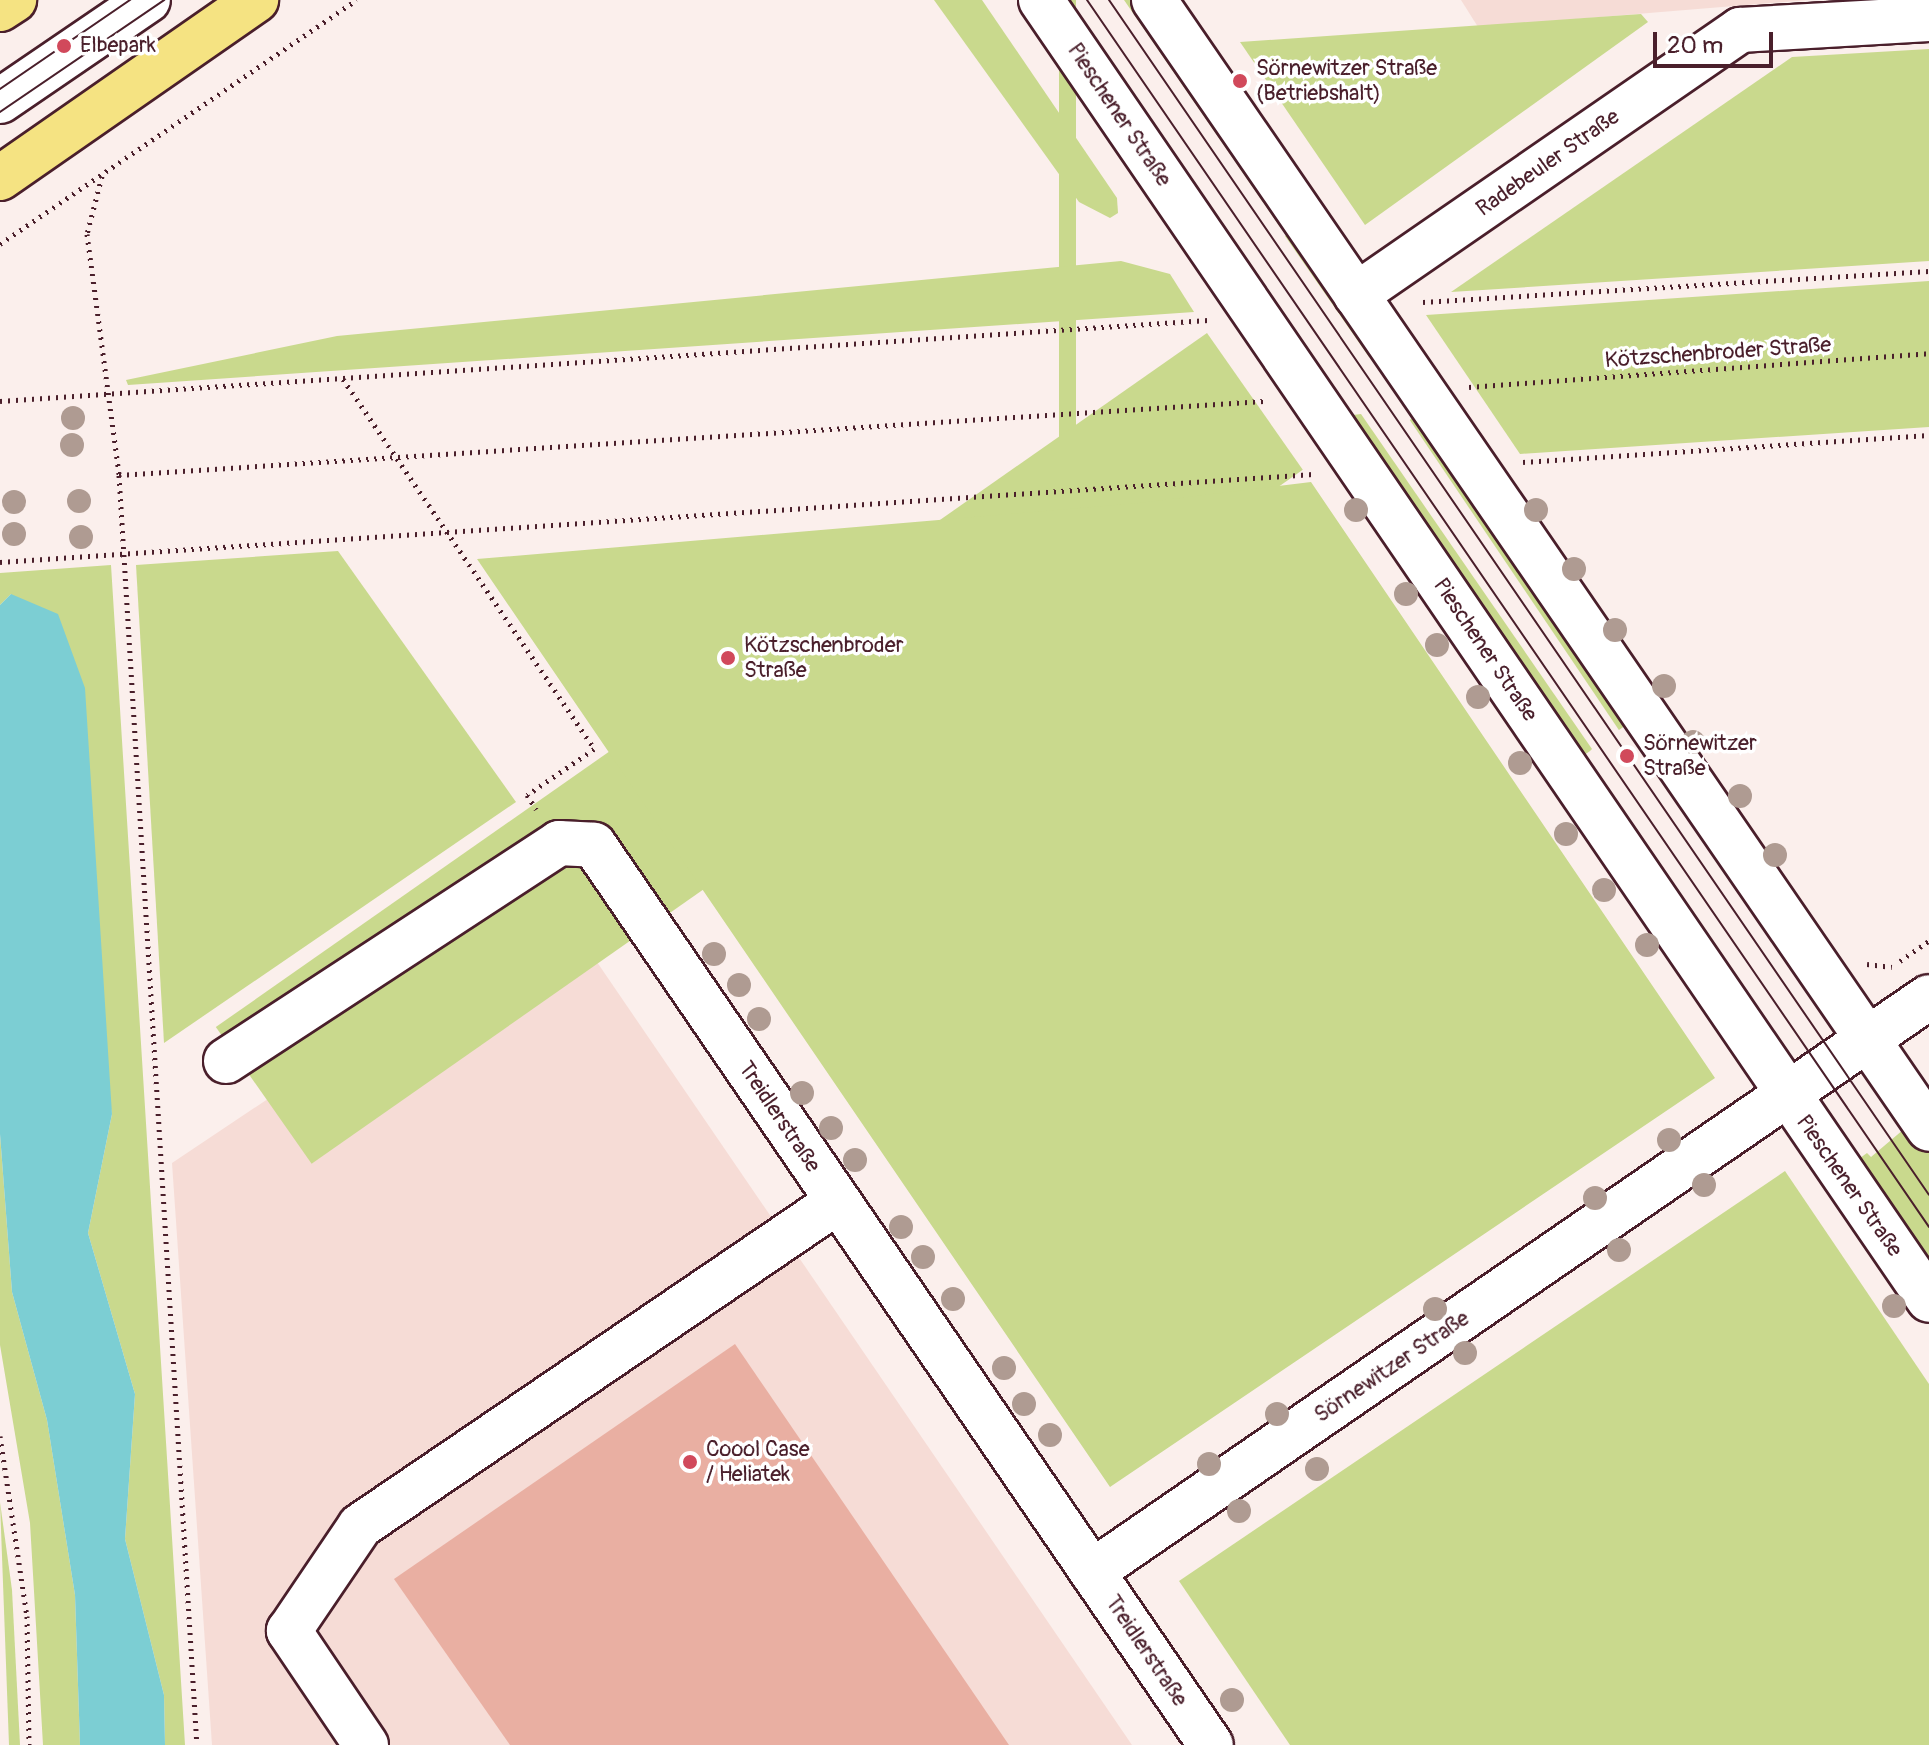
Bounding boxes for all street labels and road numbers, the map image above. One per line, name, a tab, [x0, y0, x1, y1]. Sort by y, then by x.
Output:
street label: Pieschener Straße	[1061, 38, 1177, 192]
street label: Radebeuler Straße	[1471, 104, 1625, 222]
street label: Kötzschenbroder Straße	[1604, 332, 1832, 374]
street label: Pieschener Straße	[1427, 573, 1543, 727]
street label: Treidlerstraße	[732, 1057, 826, 1177]
street label: Pieschener Straße	[1790, 1110, 1908, 1262]
street label: Sörnewitzer Straße	[1310, 1305, 1474, 1429]
street label: Treidlerstraße	[1099, 1591, 1193, 1711]

